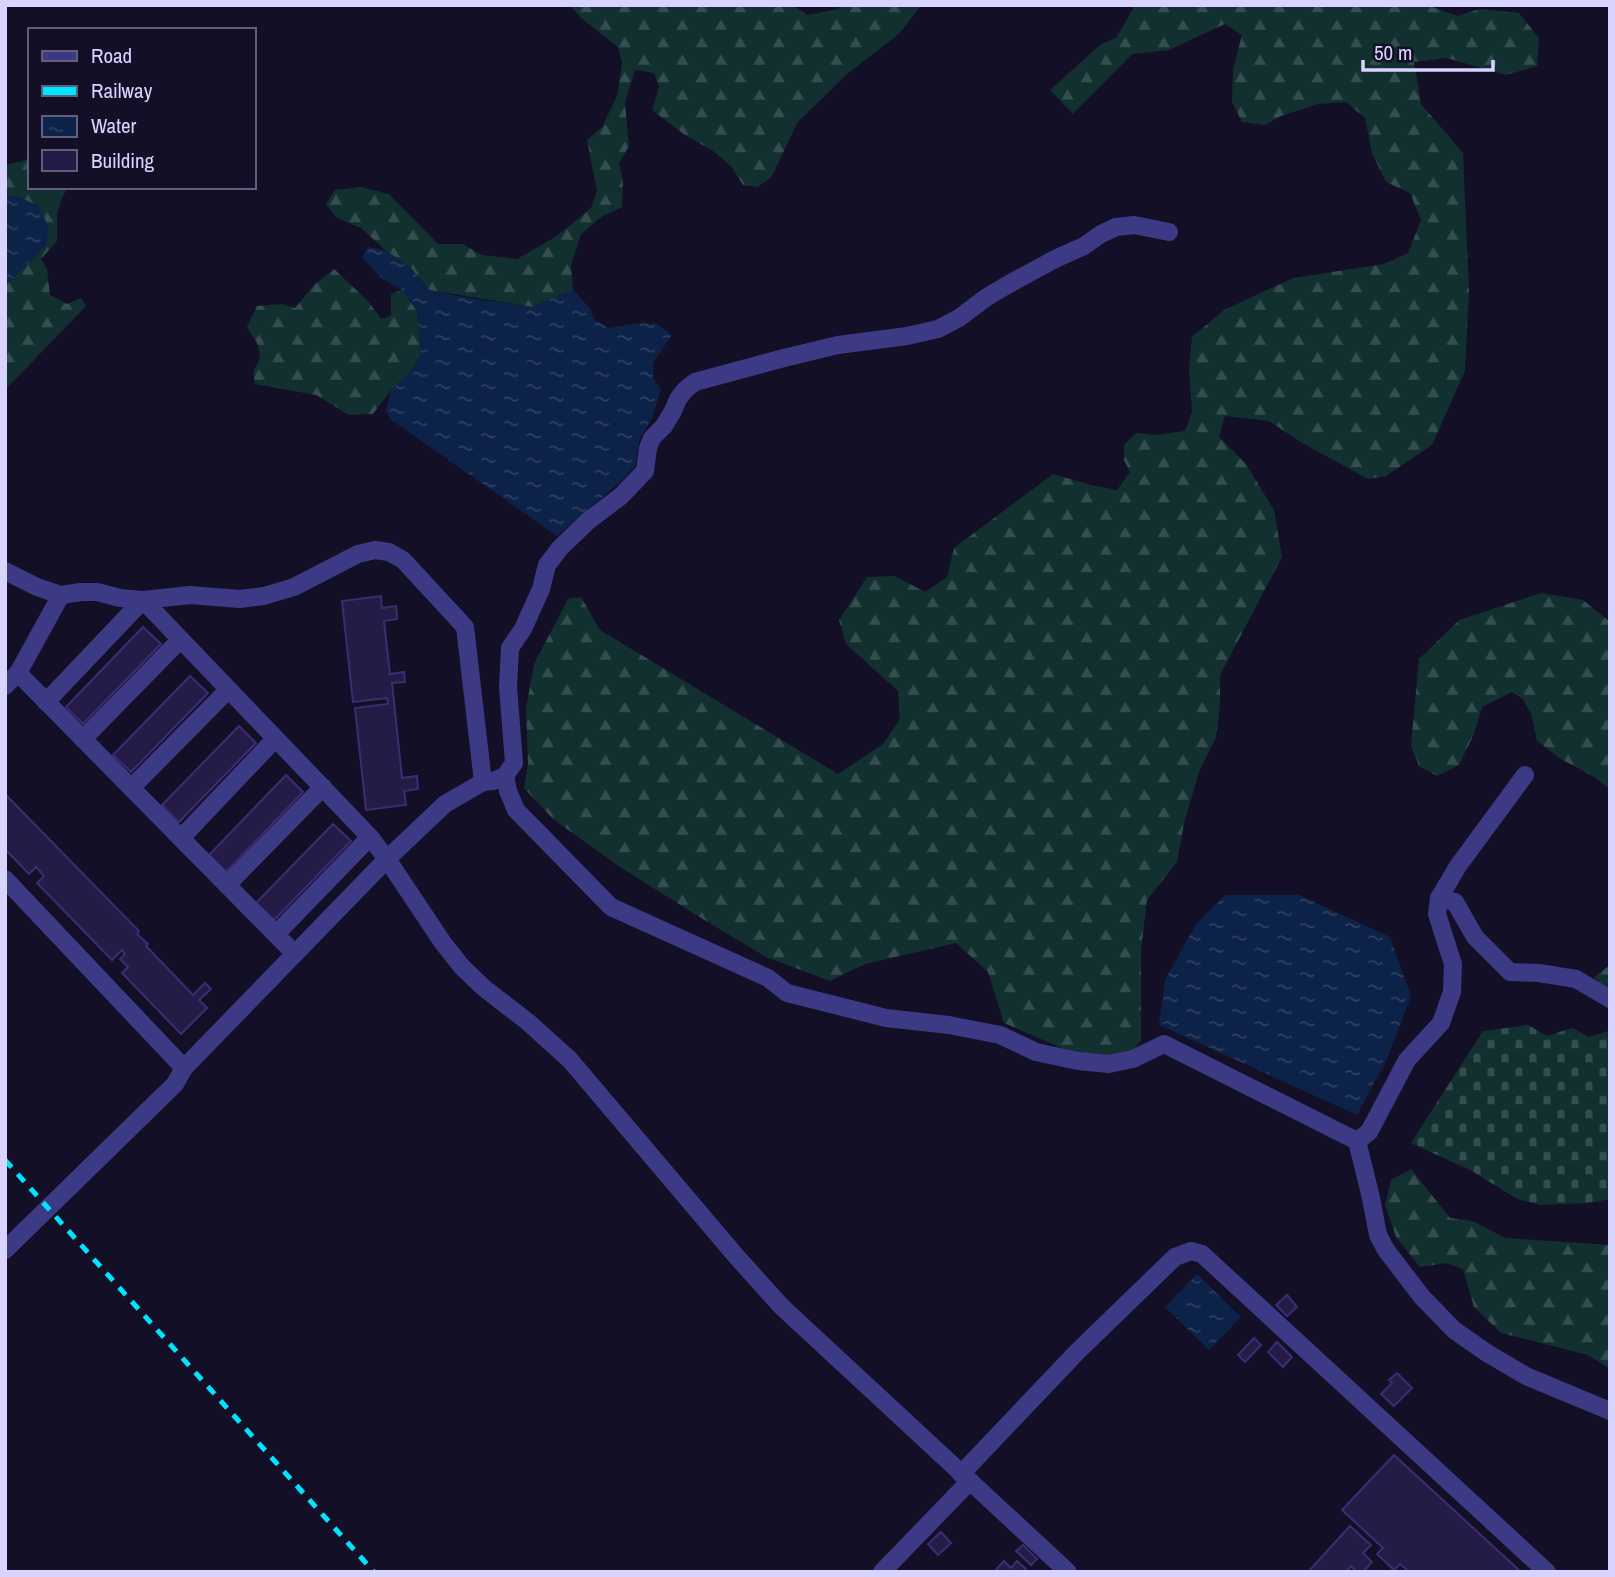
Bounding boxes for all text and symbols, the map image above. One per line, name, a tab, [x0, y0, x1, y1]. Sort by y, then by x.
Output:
legend	[28, 28, 256, 189]
scale bar	[1363, 28, 1492, 72]
text: 50 m	[1374, 38, 1412, 67]
text: Road	[91, 41, 132, 70]
text: Railway	[91, 76, 153, 105]
text: Water	[91, 111, 137, 140]
text: Building	[91, 146, 155, 175]

